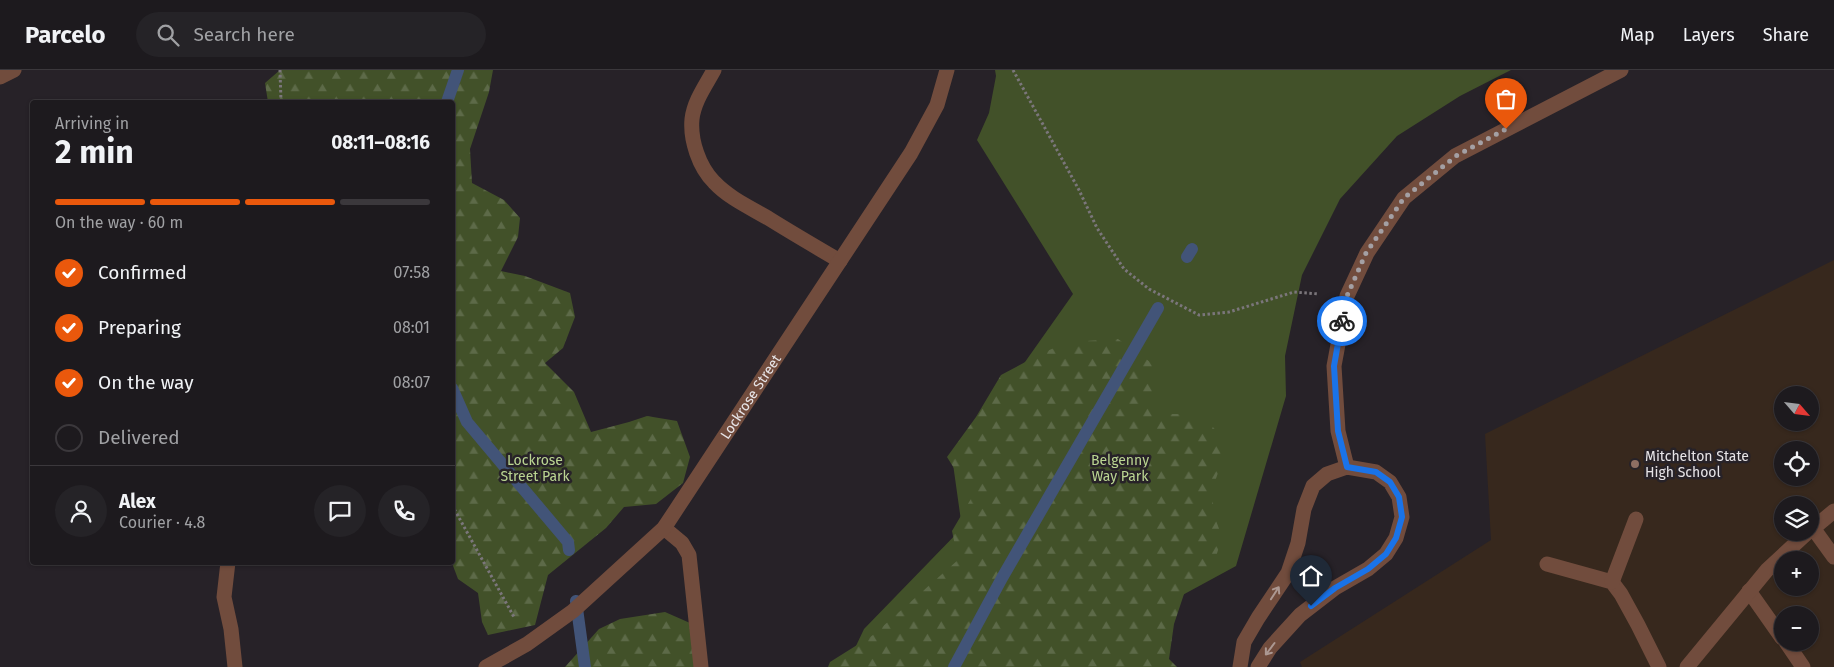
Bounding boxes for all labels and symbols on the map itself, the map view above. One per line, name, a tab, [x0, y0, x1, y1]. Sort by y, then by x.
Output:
pin	[1485, 78, 1527, 129]
courier	[1317, 296, 1367, 346]
street label: Lockrose Street	[717, 351, 785, 442]
north arrow	[1774, 386, 1819, 431]
place label: Mitchelton State High School	[1645, 448, 1749, 481]
park label: Lockrose Street Park	[500, 452, 570, 485]
park label: Belgenny Way Park	[1091, 452, 1149, 485]
marker: Mitchelton State High School	[1629, 458, 1641, 470]
pin	[1290, 555, 1332, 606]
one-way arrow	[1271, 586, 1281, 600]
one-way arrow	[1265, 642, 1275, 656]

